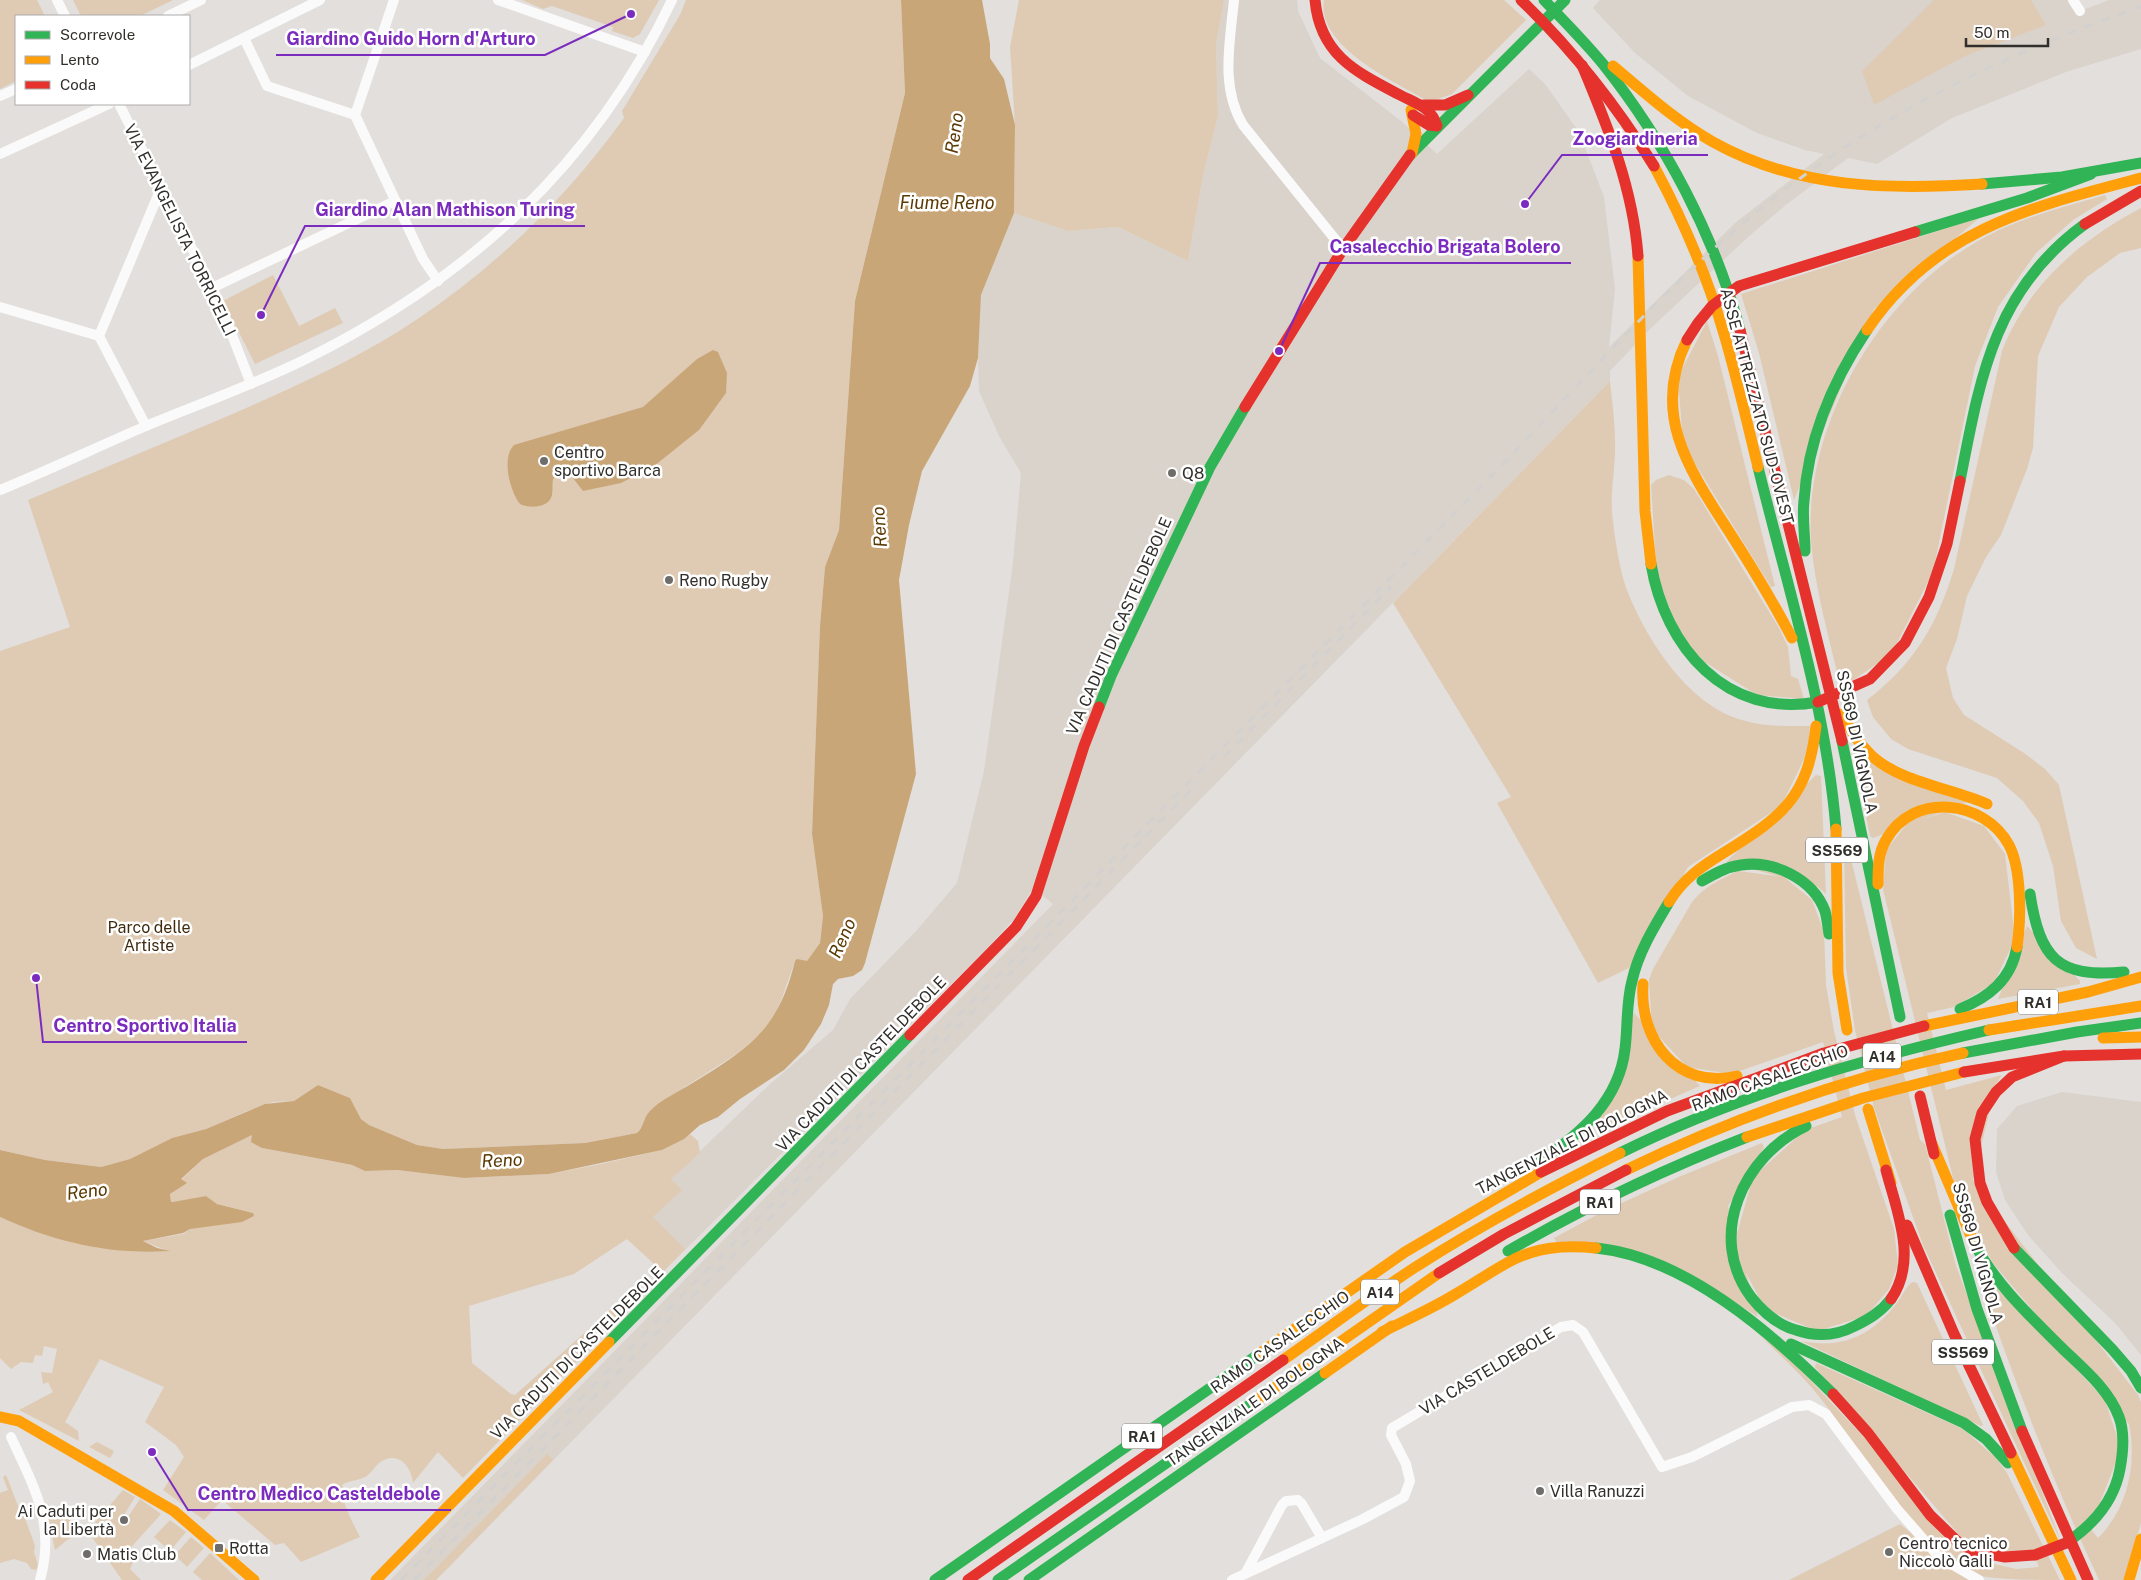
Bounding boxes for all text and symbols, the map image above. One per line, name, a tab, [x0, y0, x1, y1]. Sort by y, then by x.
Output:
legend	[15, 15, 190, 105]
scale bar	[1966, 15, 2048, 47]
callout: Giardino Guido Horn d'Arturo	[276, 22, 545, 55]
text: 50 m	[1974, 24, 2009, 41]
text: Scorrevole	[60, 26, 135, 43]
text: Giardino Guido Horn d'Arturo	[286, 28, 536, 49]
text: Lento	[60, 51, 99, 68]
text: Coda	[60, 76, 96, 93]
water label: Reno	[941, 111, 967, 155]
street label: VIA EVANGELISTA TORRICELLI	[120, 121, 240, 339]
callout: Zoogiardineria	[1562, 122, 1708, 155]
text: Zoogiardineria	[1572, 128, 1698, 149]
water label: Fiume Reno	[899, 192, 995, 213]
callout: Giardino Alan Mathison Turing	[305, 193, 585, 226]
text: Giardino Alan Mathison Turing	[315, 199, 575, 220]
callout: Casalecchio Brigata Bolero	[1320, 230, 1571, 263]
text: Casalecchio Brigata Bolero	[1329, 236, 1561, 257]
street label: ASSE ATTREZZATO SUD-OVEST	[1716, 286, 1798, 527]
place label: Centro sportivo Barca	[554, 443, 661, 480]
marker: Centro sportivo Barca	[538, 455, 550, 467]
place label: Q8	[1182, 464, 1204, 483]
marker: Q8	[1166, 467, 1178, 479]
water label: Reno	[867, 506, 891, 548]
street label: VIA CADUTI DI CASTELDEBOLE	[1062, 514, 1176, 738]
place label: Reno Rugby	[679, 571, 769, 590]
marker: Reno Rugby	[663, 574, 675, 586]
street label: SS569 DI VIGNOLA	[1832, 668, 1882, 816]
road number: SS569	[1806, 838, 1868, 862]
water label: Reno	[824, 915, 860, 961]
park label: Parco delle Artiste	[108, 918, 191, 955]
street label: VIA CADUTI DI CASTELDEBOLE	[772, 972, 950, 1156]
road number: RA1	[2018, 990, 2058, 1014]
callout: Centro Sportivo Italia	[43, 1009, 247, 1042]
text: Centro Sportivo Italia	[53, 1015, 237, 1036]
street label: RAMO CASALECCHIO	[1689, 1041, 1851, 1115]
road number: A14	[1863, 1044, 1901, 1068]
street label: TANGENZIALE DI BOLOGNA	[1473, 1085, 1671, 1199]
water label: Reno	[481, 1148, 523, 1172]
water label: Reno	[65, 1178, 109, 1204]
street label: SS569 DI VIGNOLA	[1949, 1180, 2007, 1326]
road number: RA1	[1580, 1190, 1620, 1214]
street label: VIA CADUTI DI CASTELDEBOLE	[487, 1263, 667, 1443]
road number: A14	[1361, 1280, 1399, 1304]
street label: RAMO CASALECCHIO	[1207, 1287, 1353, 1397]
street label: VIA CASTELDEBOLE	[1416, 1323, 1558, 1419]
street label: TANGENZIALE DI BOLOGNA	[1163, 1333, 1347, 1471]
road number: SS569	[1932, 1340, 1994, 1364]
road number: RA1	[1122, 1424, 1162, 1448]
callout: Centro Medico Casteldebole	[188, 1477, 451, 1510]
place label: Villa Ranuzzi	[1550, 1482, 1644, 1501]
text: Centro Medico Casteldebole	[197, 1483, 441, 1504]
marker: Villa Ranuzzi	[1534, 1485, 1546, 1497]
place label: Ai Caduti per la Libertà	[17, 1502, 114, 1539]
marker: Ai Caduti per la Libertà	[118, 1514, 130, 1526]
place label: Centro tecnico Niccolò Galli	[1899, 1534, 2008, 1571]
place label: Rotta	[229, 1539, 269, 1558]
marker: Rotta	[213, 1542, 225, 1554]
place label: Matis Club	[97, 1545, 176, 1564]
marker: Centro tecnico Niccolò Galli	[1883, 1546, 1895, 1558]
marker: Matis Club	[81, 1548, 93, 1560]

